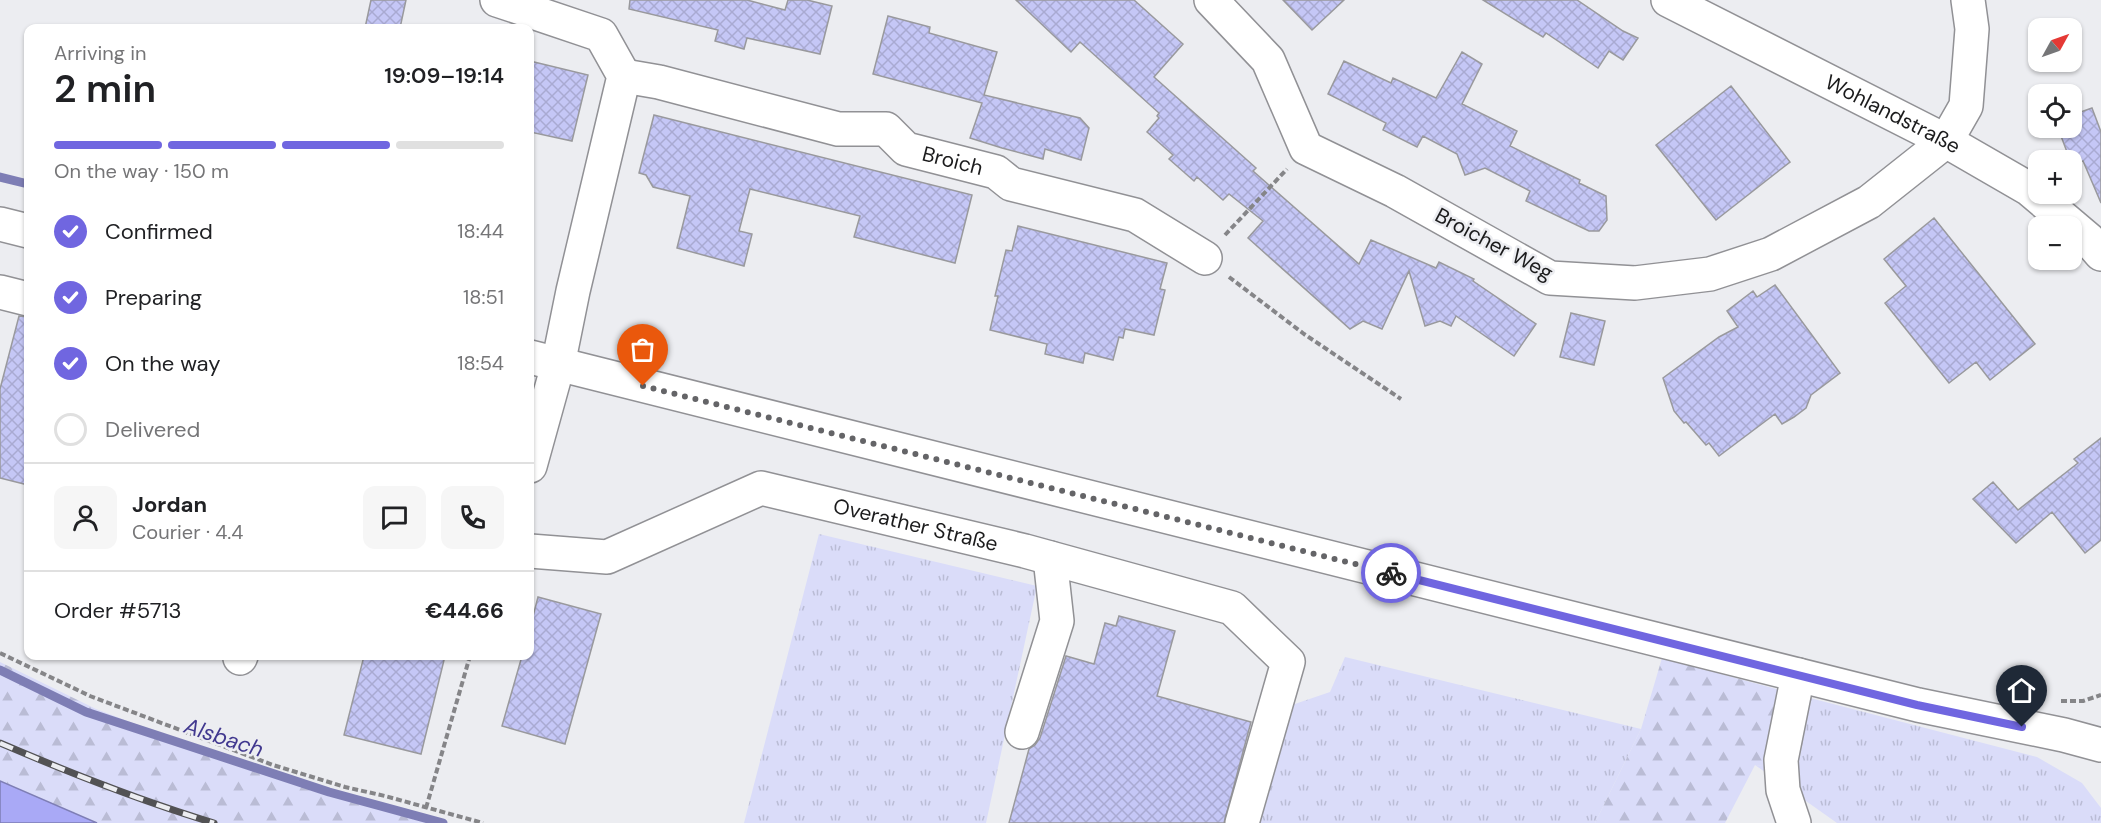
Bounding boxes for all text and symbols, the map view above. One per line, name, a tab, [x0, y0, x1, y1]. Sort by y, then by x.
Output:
north arrow	[2028, 18, 2082, 72]
map controls	[2028, 18, 2082, 270]
text: Arriving in	[54, 40, 146, 66]
text: 19:09–19:14	[384, 61, 504, 90]
text: 2 min	[54, 63, 156, 114]
street label: Wohlandstraße	[1820, 68, 1966, 160]
button: locate	[2028, 84, 2082, 138]
street label: Broich	[919, 140, 986, 182]
button: +	[2028, 150, 2082, 204]
text: On the way · 150 m	[54, 158, 229, 184]
street label: Broicher Weg	[1430, 201, 1558, 287]
icon: check	[54, 215, 87, 248]
button: −	[2028, 216, 2082, 270]
text: Confirmed	[105, 217, 213, 246]
text: 18:44	[457, 218, 504, 244]
icon: check	[54, 281, 87, 314]
text: Preparing	[105, 283, 202, 312]
text: 18:51	[463, 284, 504, 310]
pin	[617, 324, 668, 386]
icon: bag	[626, 333, 659, 366]
icon: check	[54, 347, 87, 380]
text: On the way	[105, 349, 220, 378]
text: 18:54	[457, 350, 504, 376]
text: Delivered	[105, 415, 200, 444]
button: person	[54, 486, 117, 549]
button: chat	[363, 486, 426, 549]
button: phone	[441, 486, 504, 549]
text: Jordan	[132, 490, 207, 519]
street label: Overather Straße	[830, 492, 1001, 558]
text: Courier · 4.4	[132, 519, 243, 545]
courier	[1361, 543, 1421, 603]
icon: bike	[1375, 557, 1408, 590]
text: Order #5713	[54, 596, 181, 625]
text: €44.66	[425, 596, 504, 625]
pin	[1996, 665, 2047, 727]
icon: home	[2005, 674, 2038, 707]
water label: Alsbach	[180, 711, 267, 764]

